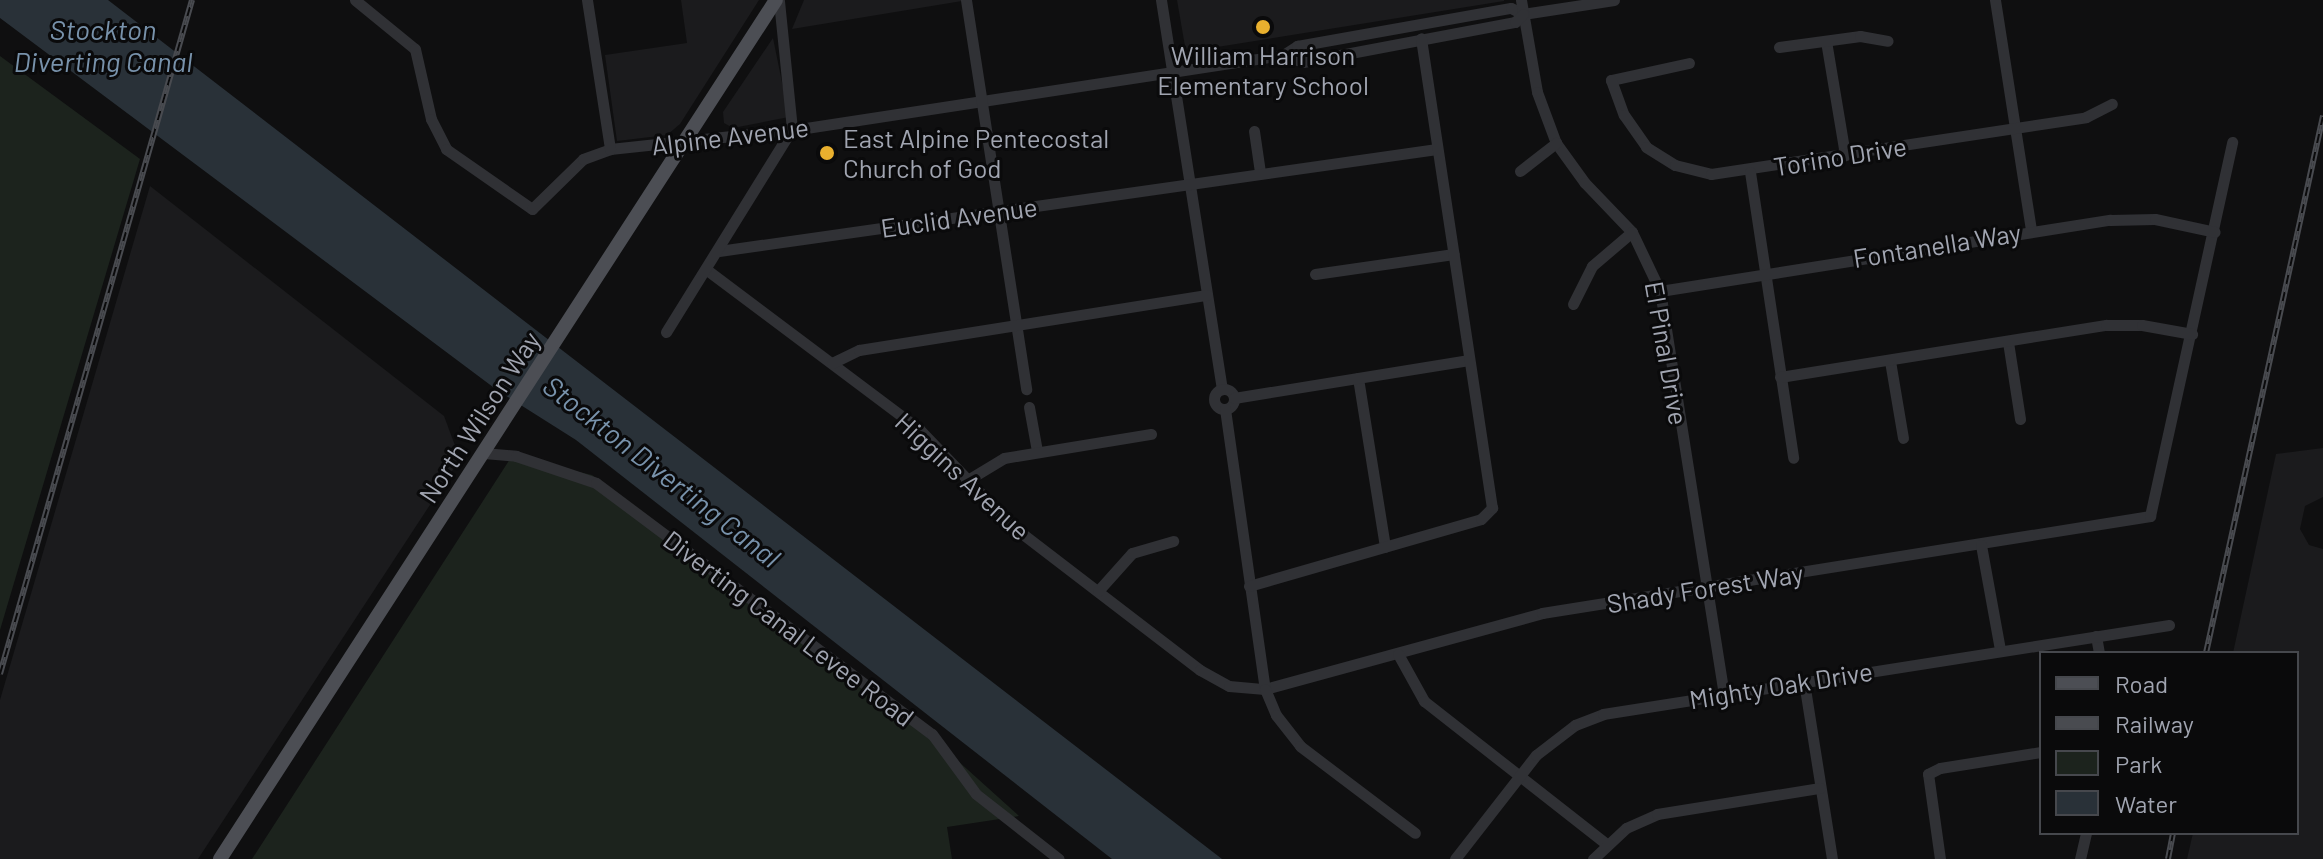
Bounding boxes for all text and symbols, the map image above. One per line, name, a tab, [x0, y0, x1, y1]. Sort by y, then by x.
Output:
water label: Stockton Diverting Canal	[13, 12, 193, 78]
marker: William Harrison Elementary School	[1254, 18, 1272, 36]
place label: William Harrison Elementary School	[1157, 39, 1369, 100]
street label: Alpine Avenue	[650, 111, 810, 161]
place label: East Alpine Pentecostal Church of God	[843, 122, 1109, 184]
street label: Torino Drive	[1771, 130, 1909, 182]
marker: East Alpine Pentecostal Church of God	[818, 144, 836, 162]
street label: Euclid Avenue	[879, 191, 1039, 243]
street label: Fontanella Way	[1851, 216, 2023, 274]
street label: El Pinal Drive	[1639, 279, 1695, 427]
street label: North Wilson Way	[412, 325, 546, 509]
water label: Stockton Diverting Canal	[537, 368, 787, 574]
street label: Higgins Avenue	[889, 406, 1037, 546]
street label: Diverting Canal Levee Road	[658, 524, 920, 732]
street label: Shady Forest Way	[1605, 557, 1805, 619]
legend	[2039, 651, 2299, 835]
street label: Mighty Oak Drive	[1687, 655, 1875, 715]
text: Road	[2115, 669, 2168, 698]
text: Railway	[2115, 709, 2194, 738]
text: Park	[2115, 749, 2162, 778]
text: Water	[2115, 789, 2177, 818]

